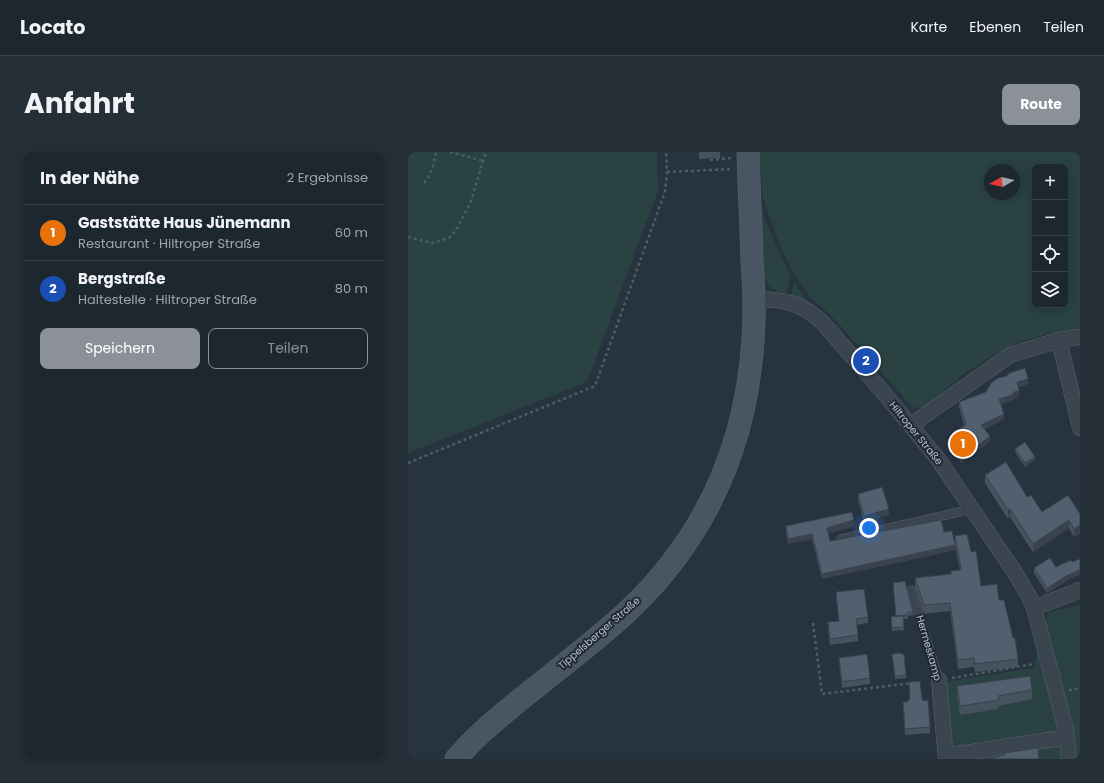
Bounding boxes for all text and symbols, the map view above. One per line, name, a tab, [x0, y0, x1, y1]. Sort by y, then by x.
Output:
text: Locato	[20, 14, 85, 41]
text: Karte	[910, 17, 947, 37]
text: Ebenen	[969, 17, 1021, 37]
text: Teilen	[1043, 17, 1084, 37]
text: Anfahrt	[24, 84, 135, 123]
button: Route	[1002, 84, 1080, 125]
north arrow	[984, 164, 1020, 200]
map controls	[1032, 164, 1068, 308]
button: +	[1032, 164, 1068, 200]
text: In der Nähe	[40, 166, 139, 190]
text: 2 Ergebnisse	[287, 168, 368, 187]
button: −	[1032, 200, 1068, 236]
text: Gaststätte Haus Jünemann	[78, 212, 291, 233]
text: 1	[51, 223, 55, 242]
text: 60 m	[335, 223, 368, 242]
text: Restaurant · Hiltroper Straße	[78, 234, 260, 253]
button: locate	[1032, 236, 1068, 272]
text: Bergstraße	[78, 268, 165, 289]
button: layers	[1032, 272, 1068, 308]
text: 2	[49, 279, 57, 298]
text: 80 m	[335, 279, 368, 298]
text: Haltestelle · Hiltroper Straße	[78, 290, 257, 309]
button: Speichern	[40, 328, 200, 369]
button: Teilen	[208, 328, 368, 369]
pin: 2	[853, 346, 879, 376]
street label: Hiltroper Straße	[886, 398, 946, 468]
pin: 1	[950, 429, 976, 459]
your location	[859, 518, 879, 538]
street label: Tippelsberger Straße	[555, 593, 643, 673]
street label: Hermeskamp	[912, 613, 946, 683]

